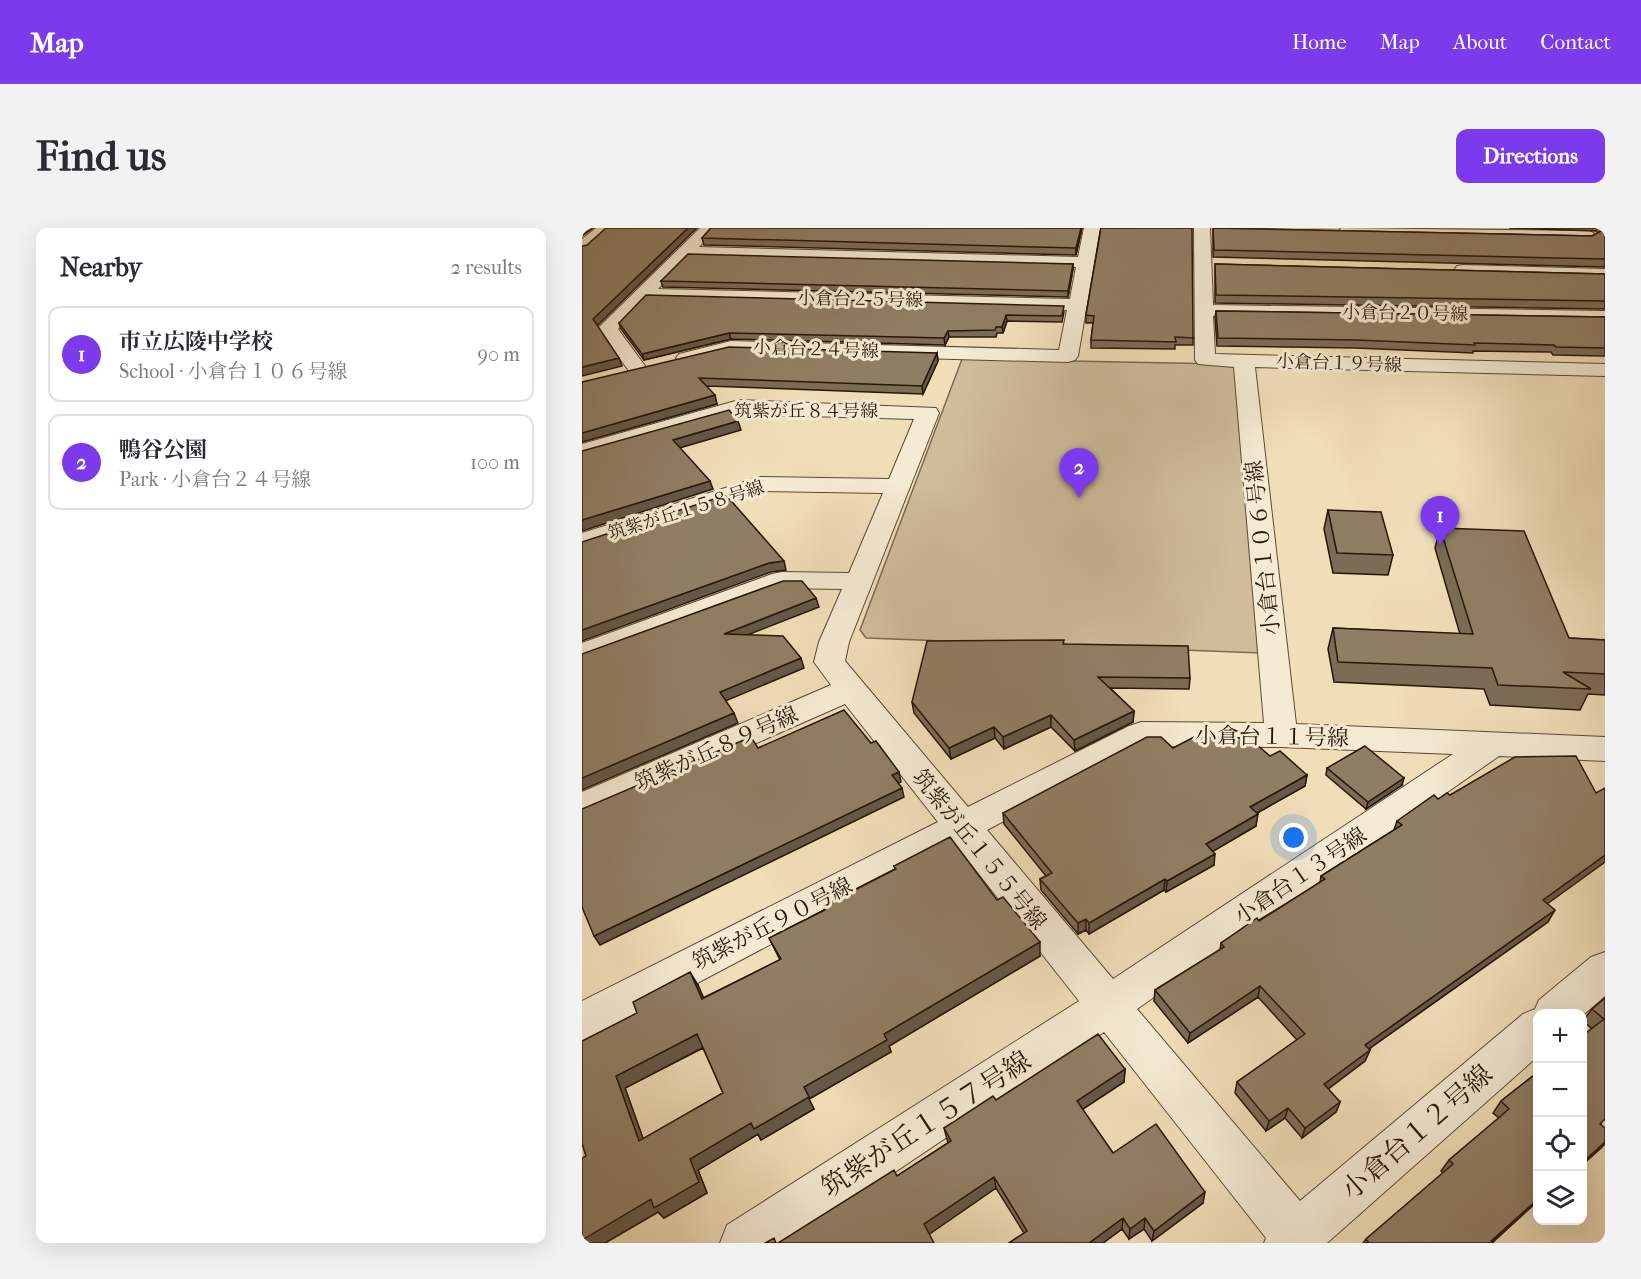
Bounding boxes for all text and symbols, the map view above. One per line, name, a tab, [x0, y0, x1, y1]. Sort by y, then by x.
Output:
text: Map	[30, 26, 84, 59]
text: Home	[1292, 30, 1347, 54]
text: Map	[1380, 30, 1420, 54]
text: About	[1453, 30, 1507, 54]
text: Contact	[1540, 30, 1611, 54]
button: Directions	[1456, 129, 1605, 183]
text: Find us	[36, 132, 166, 181]
text: Nearby	[60, 252, 142, 283]
text: 2 results	[451, 256, 522, 279]
street label: 小倉台２５号線	[797, 288, 923, 311]
street label: 小倉台２０号線	[1342, 302, 1468, 325]
text: 市立広陵中学校	[119, 329, 273, 355]
street label: 小倉台２４号線	[753, 337, 879, 362]
text: 1	[78, 343, 85, 366]
text: 90 m	[478, 343, 520, 366]
street label: 小倉台１９号線	[1276, 351, 1402, 376]
text: School · 小倉台１０６号線	[119, 360, 348, 383]
street label: 筑紫が丘８４号線	[734, 401, 878, 422]
text: 鴨谷公園	[119, 437, 207, 463]
pin: 2	[1060, 448, 1098, 498]
text: 2	[76, 451, 87, 474]
text: 100 m	[470, 451, 520, 474]
street label: 小倉台１０６号線	[1241, 459, 1285, 637]
text: Park · 小倉台２４号線	[119, 468, 311, 491]
street label: 筑紫が丘１５８号線	[606, 477, 767, 544]
pin: 1	[1420, 496, 1460, 546]
street label: 筑紫が丘８９号線	[631, 701, 802, 797]
street label: 小倉台１１号線	[1195, 723, 1349, 751]
street label: 筑紫が丘１５５号線	[907, 765, 1052, 935]
street label: 小倉台１３号線	[1229, 822, 1372, 930]
your location	[1279, 823, 1308, 852]
street label: 筑紫が丘９０号線	[688, 872, 857, 975]
map controls	[1533, 1009, 1587, 1225]
button: +	[1533, 1009, 1587, 1063]
street label: 筑紫が丘１５７号線	[815, 1044, 1037, 1204]
street label: 小倉台１２号線	[1335, 1058, 1499, 1206]
button: −	[1533, 1063, 1587, 1117]
button: locate	[1533, 1117, 1587, 1171]
button: layers	[1533, 1171, 1587, 1225]

